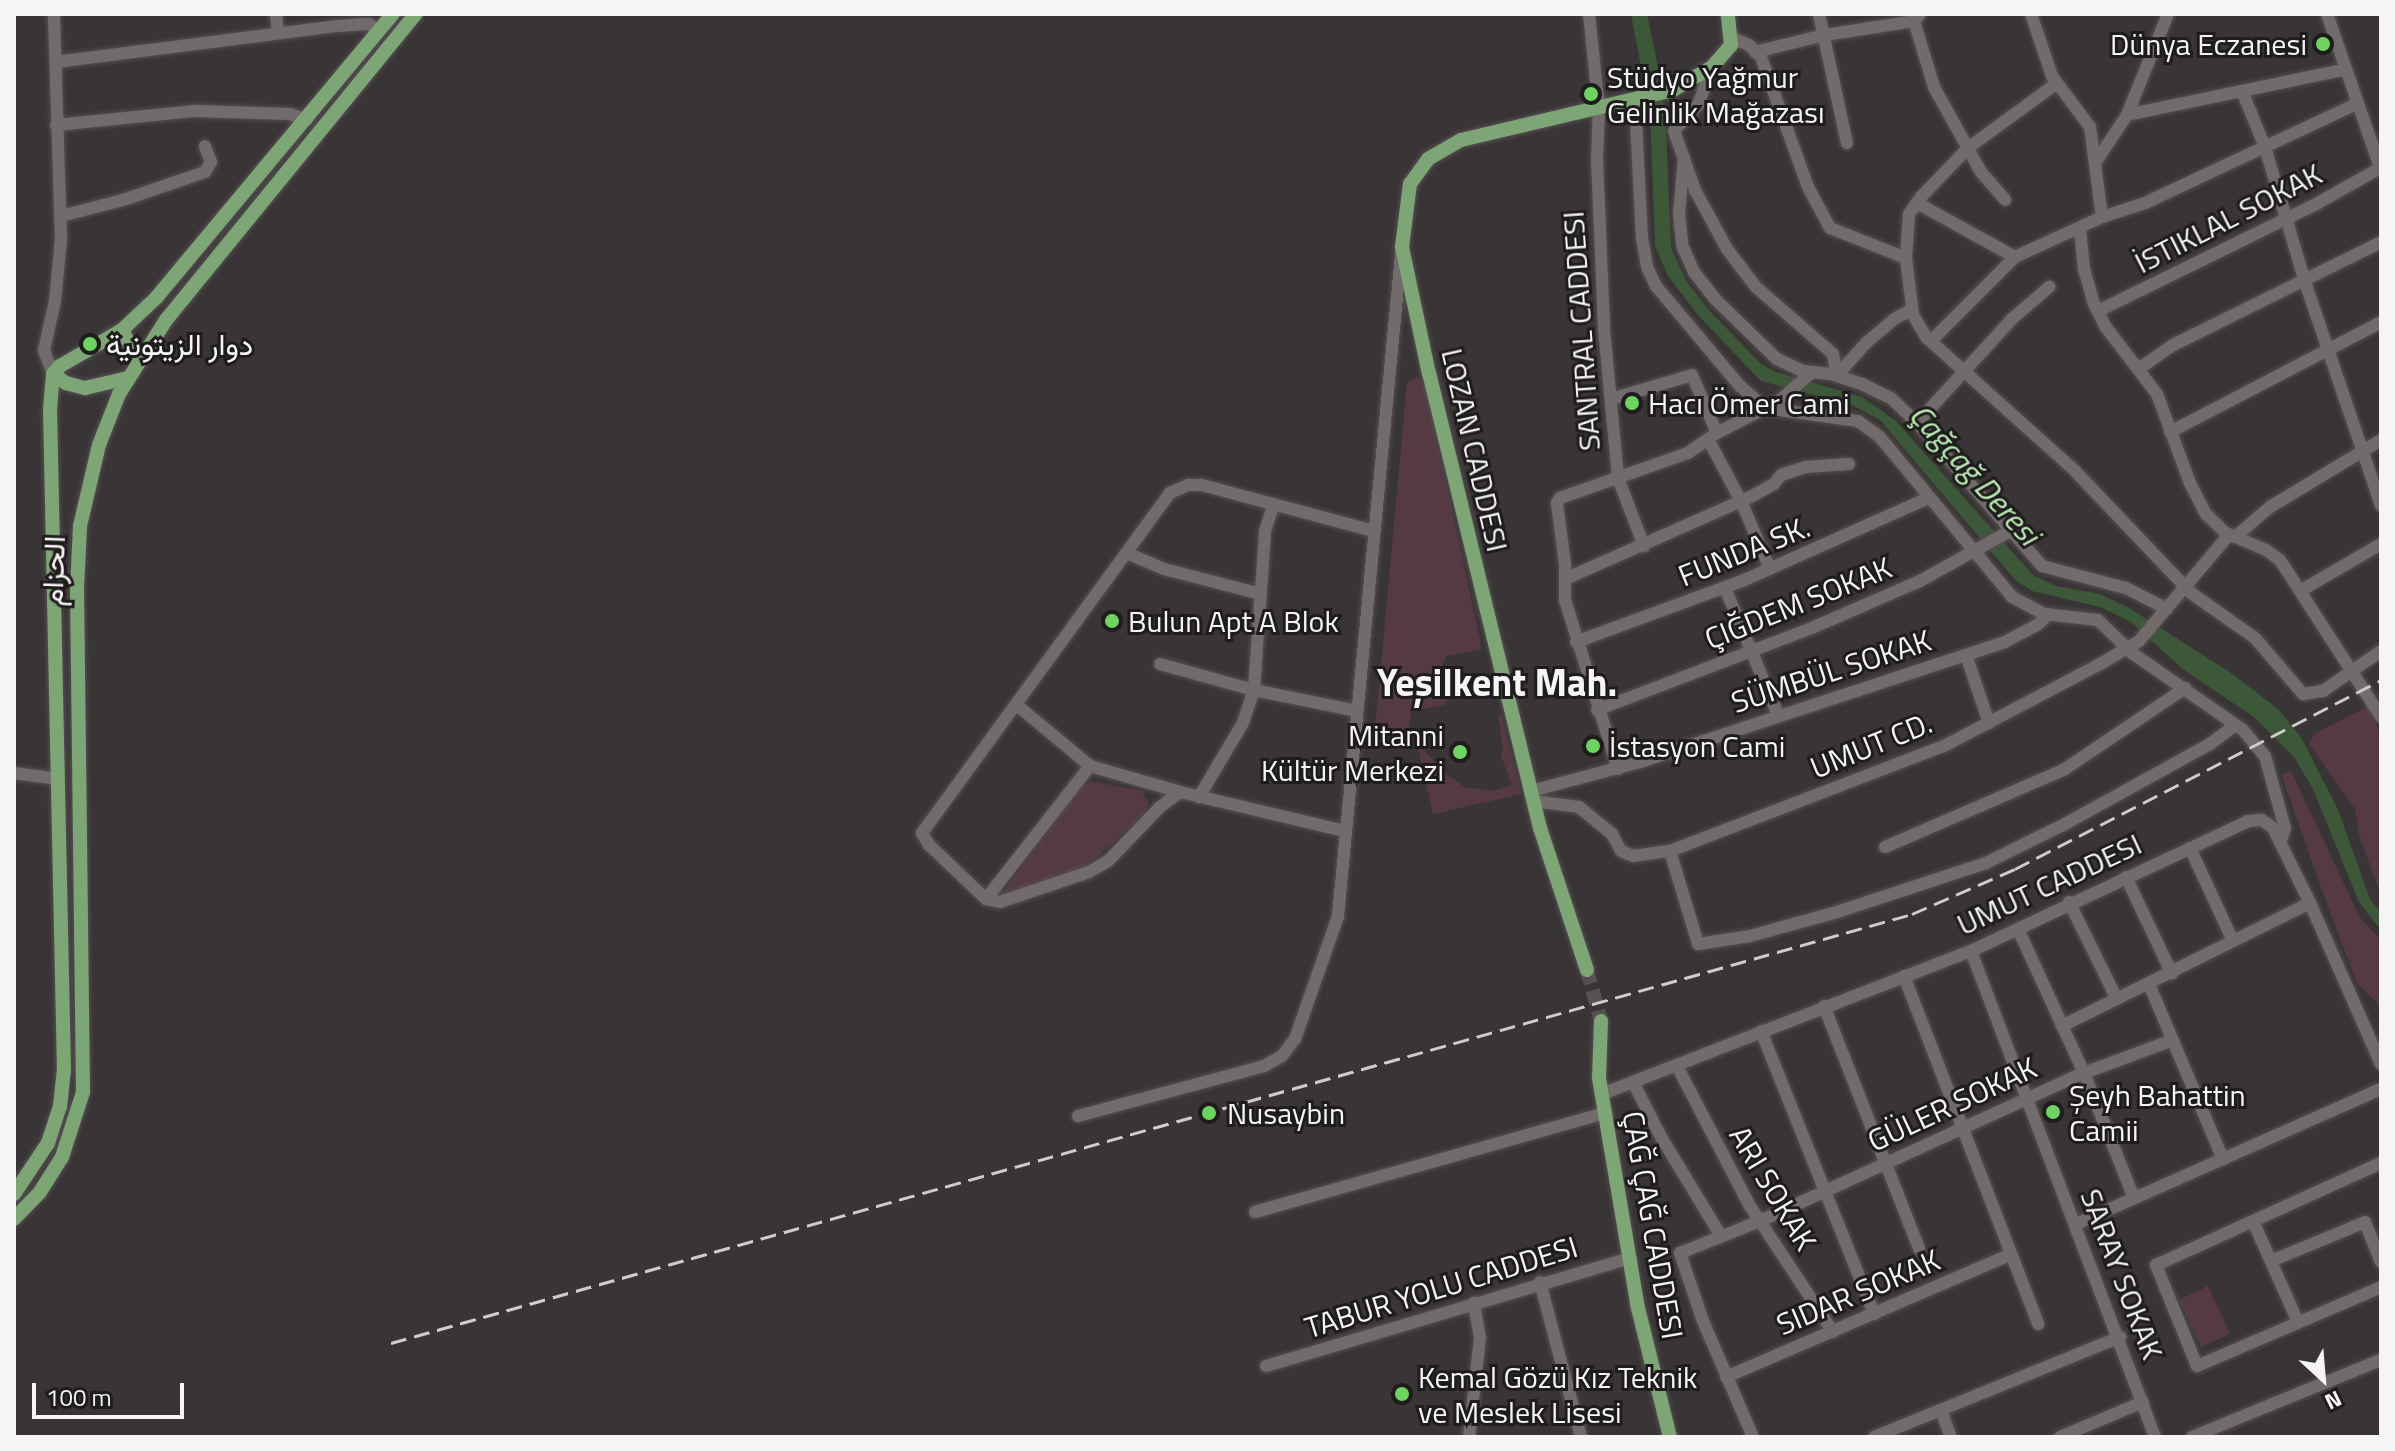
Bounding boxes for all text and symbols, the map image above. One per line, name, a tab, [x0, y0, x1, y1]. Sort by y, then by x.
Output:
place label: Dünya Eczanesi	[2110, 26, 2307, 62]
marker: Dünya Eczanesi	[2314, 35, 2332, 53]
place label: Stüdyo Yağmur Gelinlik Mağazası	[1607, 59, 1825, 130]
marker: Stüdyo Yağmur Gelinlik Mağazası	[1582, 85, 1600, 103]
street label: İSTIKLAL SOKAK	[2128, 155, 2328, 281]
street label: SANTRAL CADDESI	[1555, 210, 1607, 452]
place label: دوار الزيتونية	[106, 326, 253, 362]
marker: دوار الزيتونية	[81, 335, 99, 353]
street label: LOZAN CADDESI	[1434, 345, 1516, 555]
place label: Hacı Ömer Cami	[1648, 385, 1850, 421]
marker: Hacı Ömer Cami	[1623, 394, 1641, 412]
water label: Çağçağ Deresi	[1902, 396, 2048, 552]
street label: FUNDA SK.	[1673, 508, 1815, 594]
street label: الحزام	[34, 535, 72, 607]
street label: ÇIĞDEM SOKAK	[1699, 549, 1897, 657]
place label: Bulun Apt A Blok	[1128, 603, 1339, 639]
marker: Bulun Apt A Blok	[1103, 612, 1121, 630]
street label: SÜMBÜL SOKAK	[1727, 622, 1935, 720]
district label: Yeşilkent Mah.	[1377, 660, 1617, 706]
street label: UMUT CD.	[1805, 704, 1937, 786]
place label: Mitanni Kültür Merkezi	[1261, 717, 1444, 788]
place label: İstasyon Cami	[1609, 728, 1785, 764]
marker: İstasyon Cami	[1584, 737, 1602, 755]
marker: Mitanni Kültür Merkezi	[1451, 743, 1469, 761]
street label: UMUT CADDESI	[1951, 826, 2147, 942]
street label: GÜLER SOKAK	[1862, 1049, 2042, 1159]
place label: Şeyh Bahattin Camii	[2069, 1077, 2246, 1148]
place label: Nusaybin	[1227, 1095, 1345, 1131]
marker: Nusaybin	[1198, 1102, 1220, 1124]
marker: Şeyh Bahattin Camii	[2044, 1103, 2062, 1121]
street label: ÇAĞ ÇAĞ CADDESI	[1615, 1108, 1691, 1342]
street label: ARI SOKAK	[1722, 1119, 1824, 1257]
street label: SARAY SOKAK	[2073, 1184, 2171, 1364]
street label: TABUR YOLU CADDESI	[1300, 1228, 1582, 1346]
street label: SIDAR SOKAK	[1771, 1242, 1945, 1342]
north arrow	[2283, 1339, 2363, 1419]
place label: Kemal Gözü Kız Teknik ve Meslek Lisesi	[1418, 1359, 1697, 1430]
scale bar	[36, 1367, 188, 1417]
text: 100 m	[46, 1379, 112, 1415]
text: N	[2319, 1382, 2348, 1419]
marker: Kemal Gözü Kız Teknik ve Meslek Lisesi	[1393, 1385, 1411, 1403]

